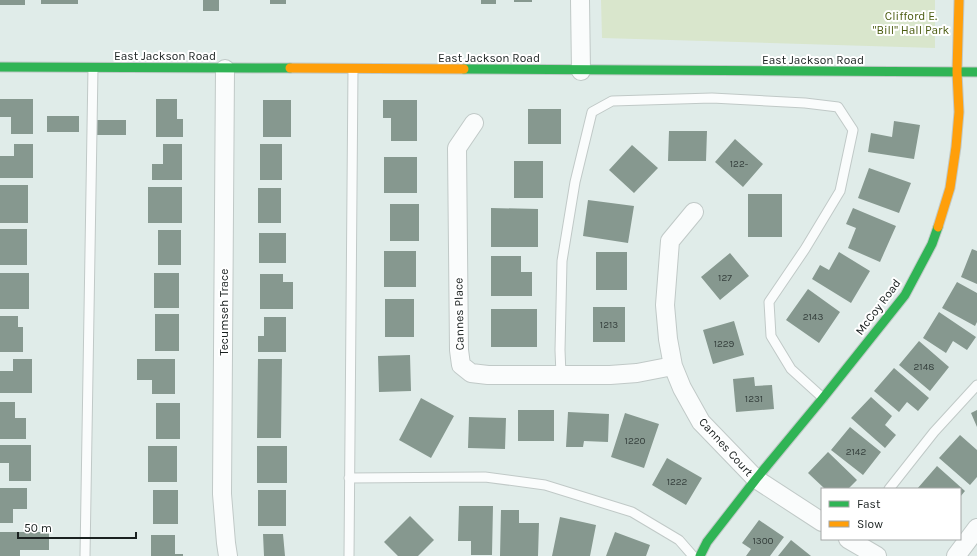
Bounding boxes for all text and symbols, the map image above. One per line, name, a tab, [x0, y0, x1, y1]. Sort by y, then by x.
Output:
park label: Clifford E. "Bill" Hall Park	[873, 9, 949, 37]
street label: East Jackson Road	[114, 49, 216, 63]
street label: East Jackson Road	[438, 51, 540, 65]
street label: East Jackson Road	[762, 53, 864, 67]
house number: 122-	[730, 158, 749, 170]
street label: Tecumseh Trace	[217, 269, 231, 355]
house number: 127	[718, 272, 732, 284]
street label: McCoy Road	[852, 276, 904, 338]
street label: Cannes Place	[451, 278, 467, 350]
house number: 2143	[803, 311, 823, 323]
house number: 1213	[600, 319, 618, 331]
house number: 1229	[714, 338, 735, 350]
house number: 2148	[914, 361, 934, 373]
house number: 1231	[745, 393, 763, 405]
street label: Cannes Court	[696, 415, 756, 479]
house number: 1220	[625, 435, 645, 447]
house number: 2142	[846, 446, 866, 458]
house number: 1222	[667, 476, 688, 488]
legend	[821, 488, 961, 540]
text: Fast	[857, 497, 881, 511]
scale bar	[18, 514, 136, 540]
text: Slow	[857, 517, 883, 531]
text: 50 m	[24, 521, 52, 535]
house number: 1300	[752, 535, 774, 547]

